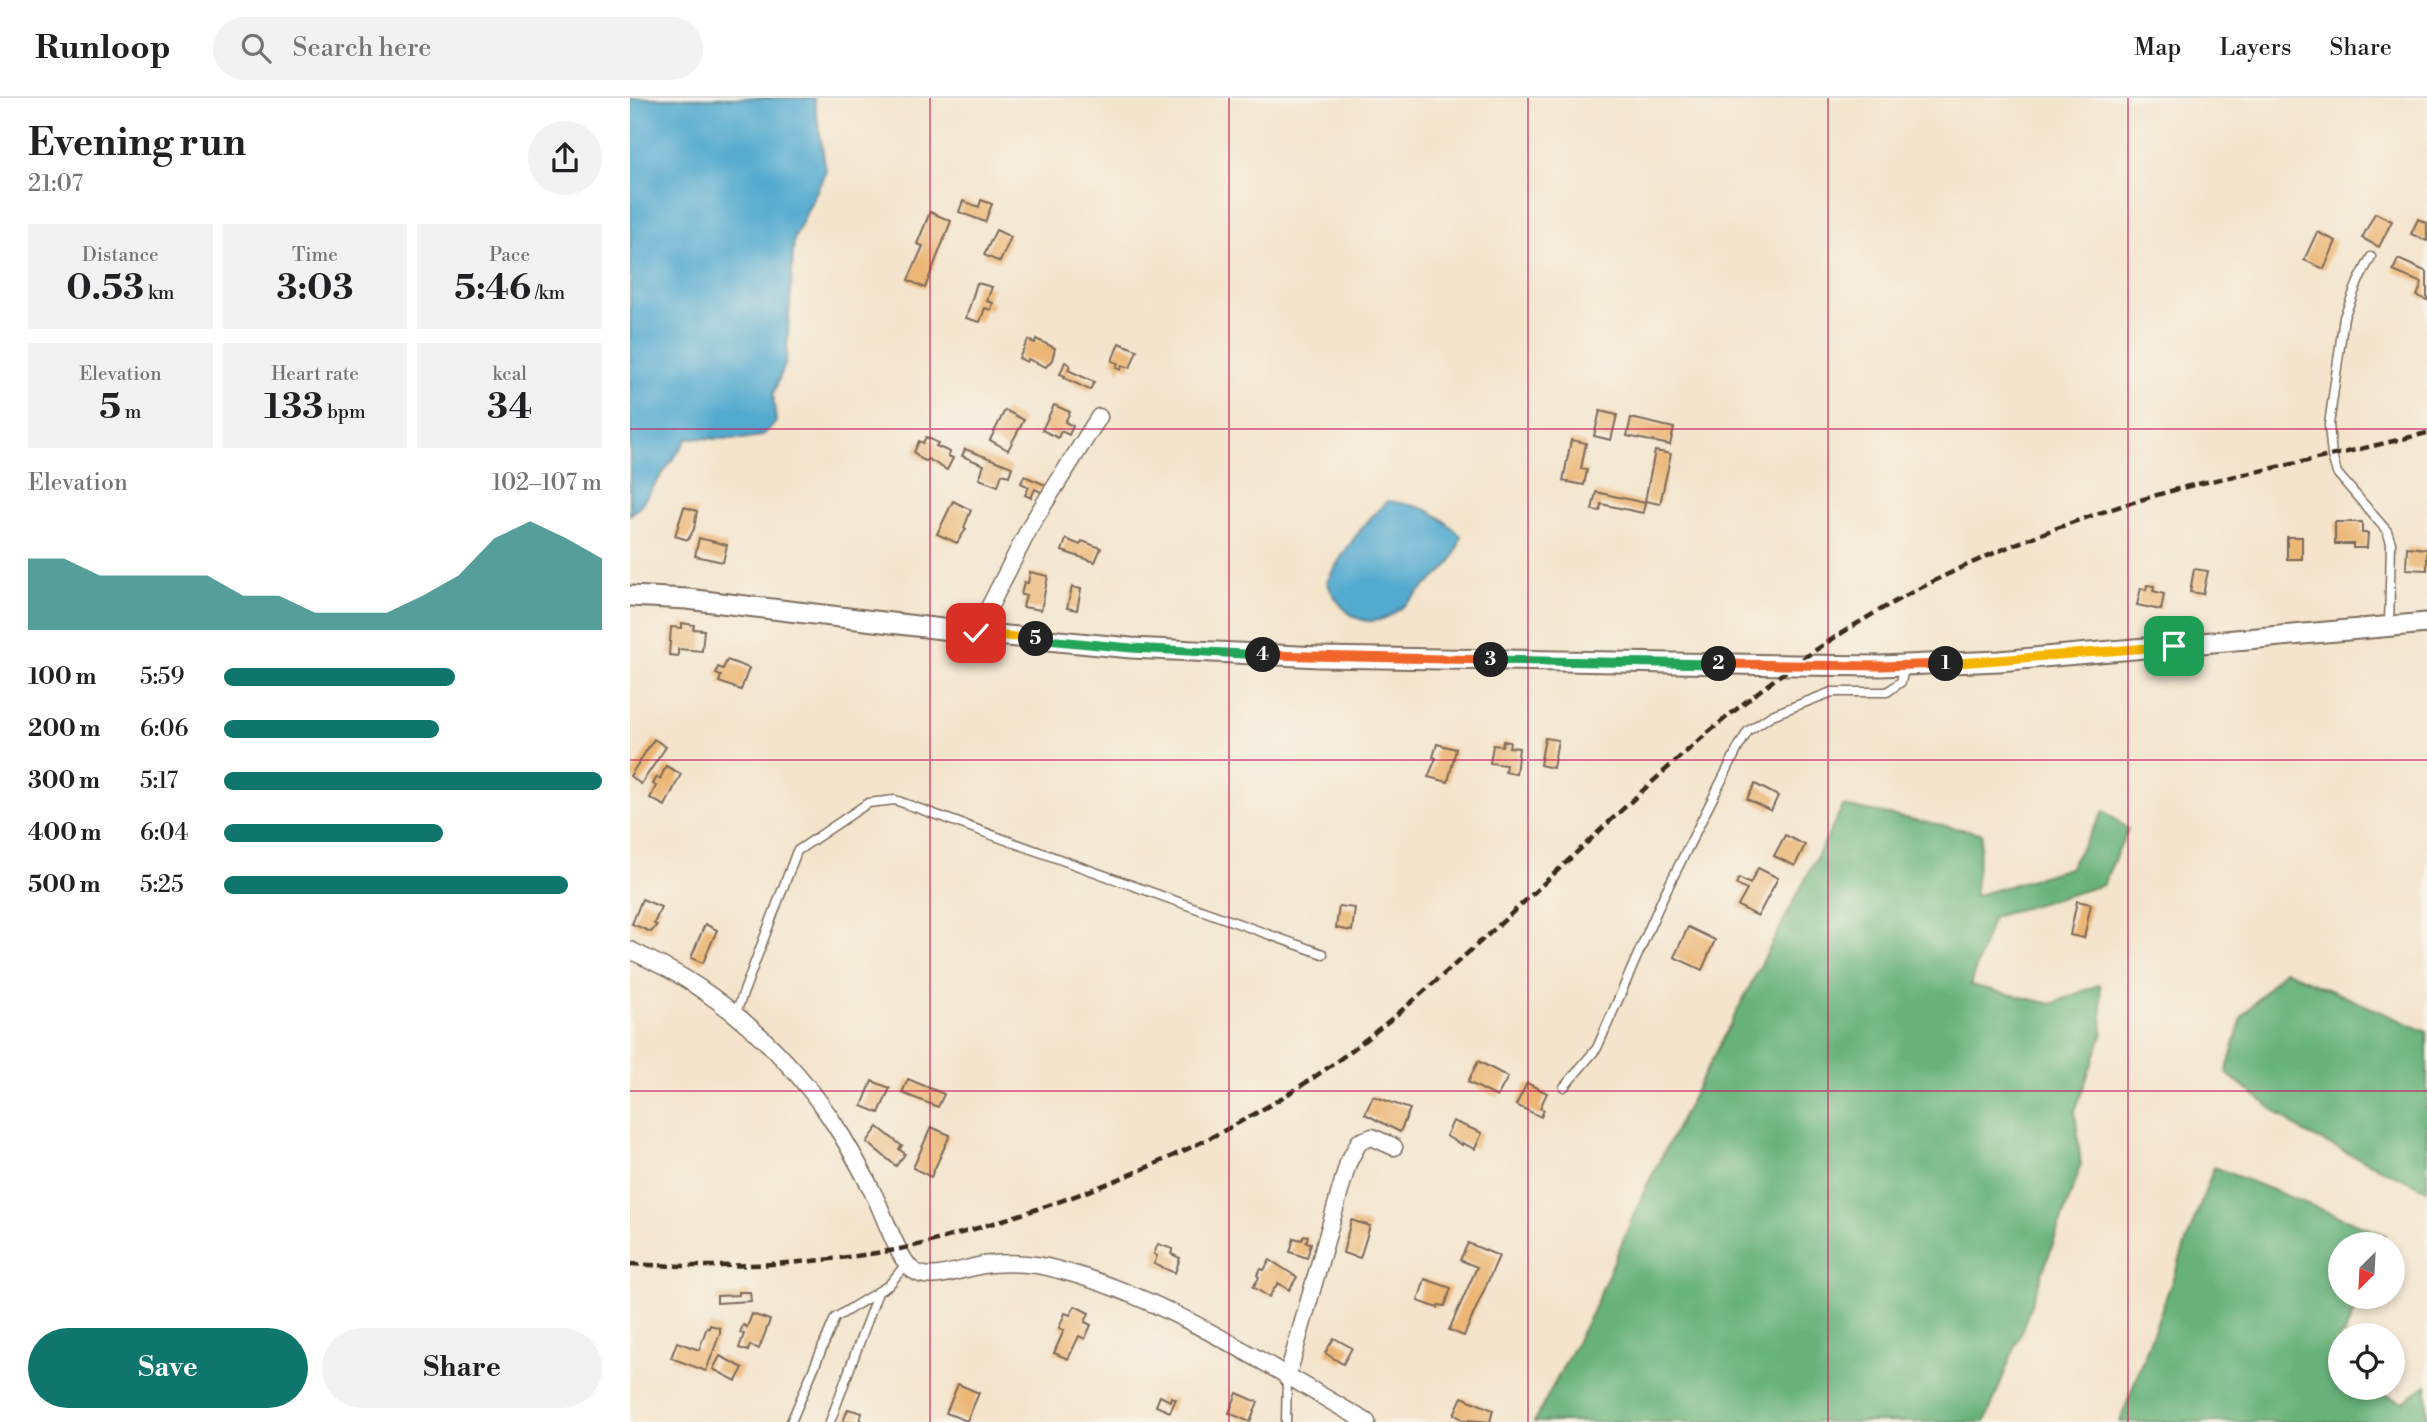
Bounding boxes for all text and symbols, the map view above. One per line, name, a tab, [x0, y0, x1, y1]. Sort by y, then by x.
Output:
search box	[213, 17, 703, 80]
text: Runloop	[35, 28, 171, 69]
icon: search	[237, 29, 275, 67]
text: Search here	[293, 32, 431, 64]
text: Map	[2134, 33, 2181, 63]
text: Layers	[2219, 33, 2291, 63]
text: Share	[2329, 33, 2392, 63]
text: Evening run	[28, 120, 246, 167]
button: share	[528, 121, 602, 195]
text: 21:07	[28, 170, 83, 198]
text: Distance	[82, 243, 159, 267]
text: Time	[292, 243, 338, 267]
text: Pace	[489, 243, 530, 267]
text: 0.53	[66, 267, 144, 310]
text: 3:03	[276, 267, 354, 310]
text: 5:46	[454, 267, 531, 310]
text: km	[144, 281, 174, 305]
text: /km	[531, 281, 565, 305]
text: Elevation	[79, 362, 161, 386]
text: Heart rate	[271, 362, 359, 386]
text: kcal	[492, 362, 527, 386]
text: 5	[99, 386, 121, 429]
text: 133	[264, 386, 323, 429]
text: 34	[487, 386, 532, 429]
text: m	[121, 400, 141, 424]
text: bpm	[323, 400, 366, 424]
text: Elevation	[28, 469, 128, 497]
text: 102–107 m	[492, 469, 602, 497]
pin	[946, 603, 1006, 663]
icon: check	[957, 614, 995, 652]
pin	[2144, 616, 2204, 676]
pin: 5	[1018, 622, 1054, 656]
text: 5	[1030, 626, 1041, 650]
icon: arrive	[2155, 627, 2193, 665]
pin: 4	[1246, 638, 1280, 672]
text: 4	[1256, 642, 1269, 666]
pin: 3	[1474, 642, 1508, 678]
pin: 2	[1702, 646, 1736, 682]
pin: 1	[1928, 646, 1964, 682]
text: 3	[1485, 647, 1496, 671]
text: 2	[1713, 651, 1724, 675]
text: 1	[1941, 651, 1950, 675]
text: 100 m	[28, 663, 96, 691]
text: 5:59	[140, 663, 184, 691]
text: 200 m	[28, 715, 100, 743]
text: 6:06	[140, 715, 188, 743]
text: 300 m	[28, 767, 100, 795]
text: 5:17	[140, 767, 178, 795]
text: 400 m	[28, 819, 101, 847]
text: 6:04	[140, 819, 188, 847]
text: 500 m	[28, 871, 100, 899]
text: 5:25	[140, 871, 184, 899]
north arrow	[2328, 1232, 2404, 1309]
map controls	[2328, 1232, 2405, 1400]
button: locate	[2328, 1323, 2405, 1400]
button: Save	[28, 1328, 308, 1408]
button: Share	[322, 1328, 602, 1408]

